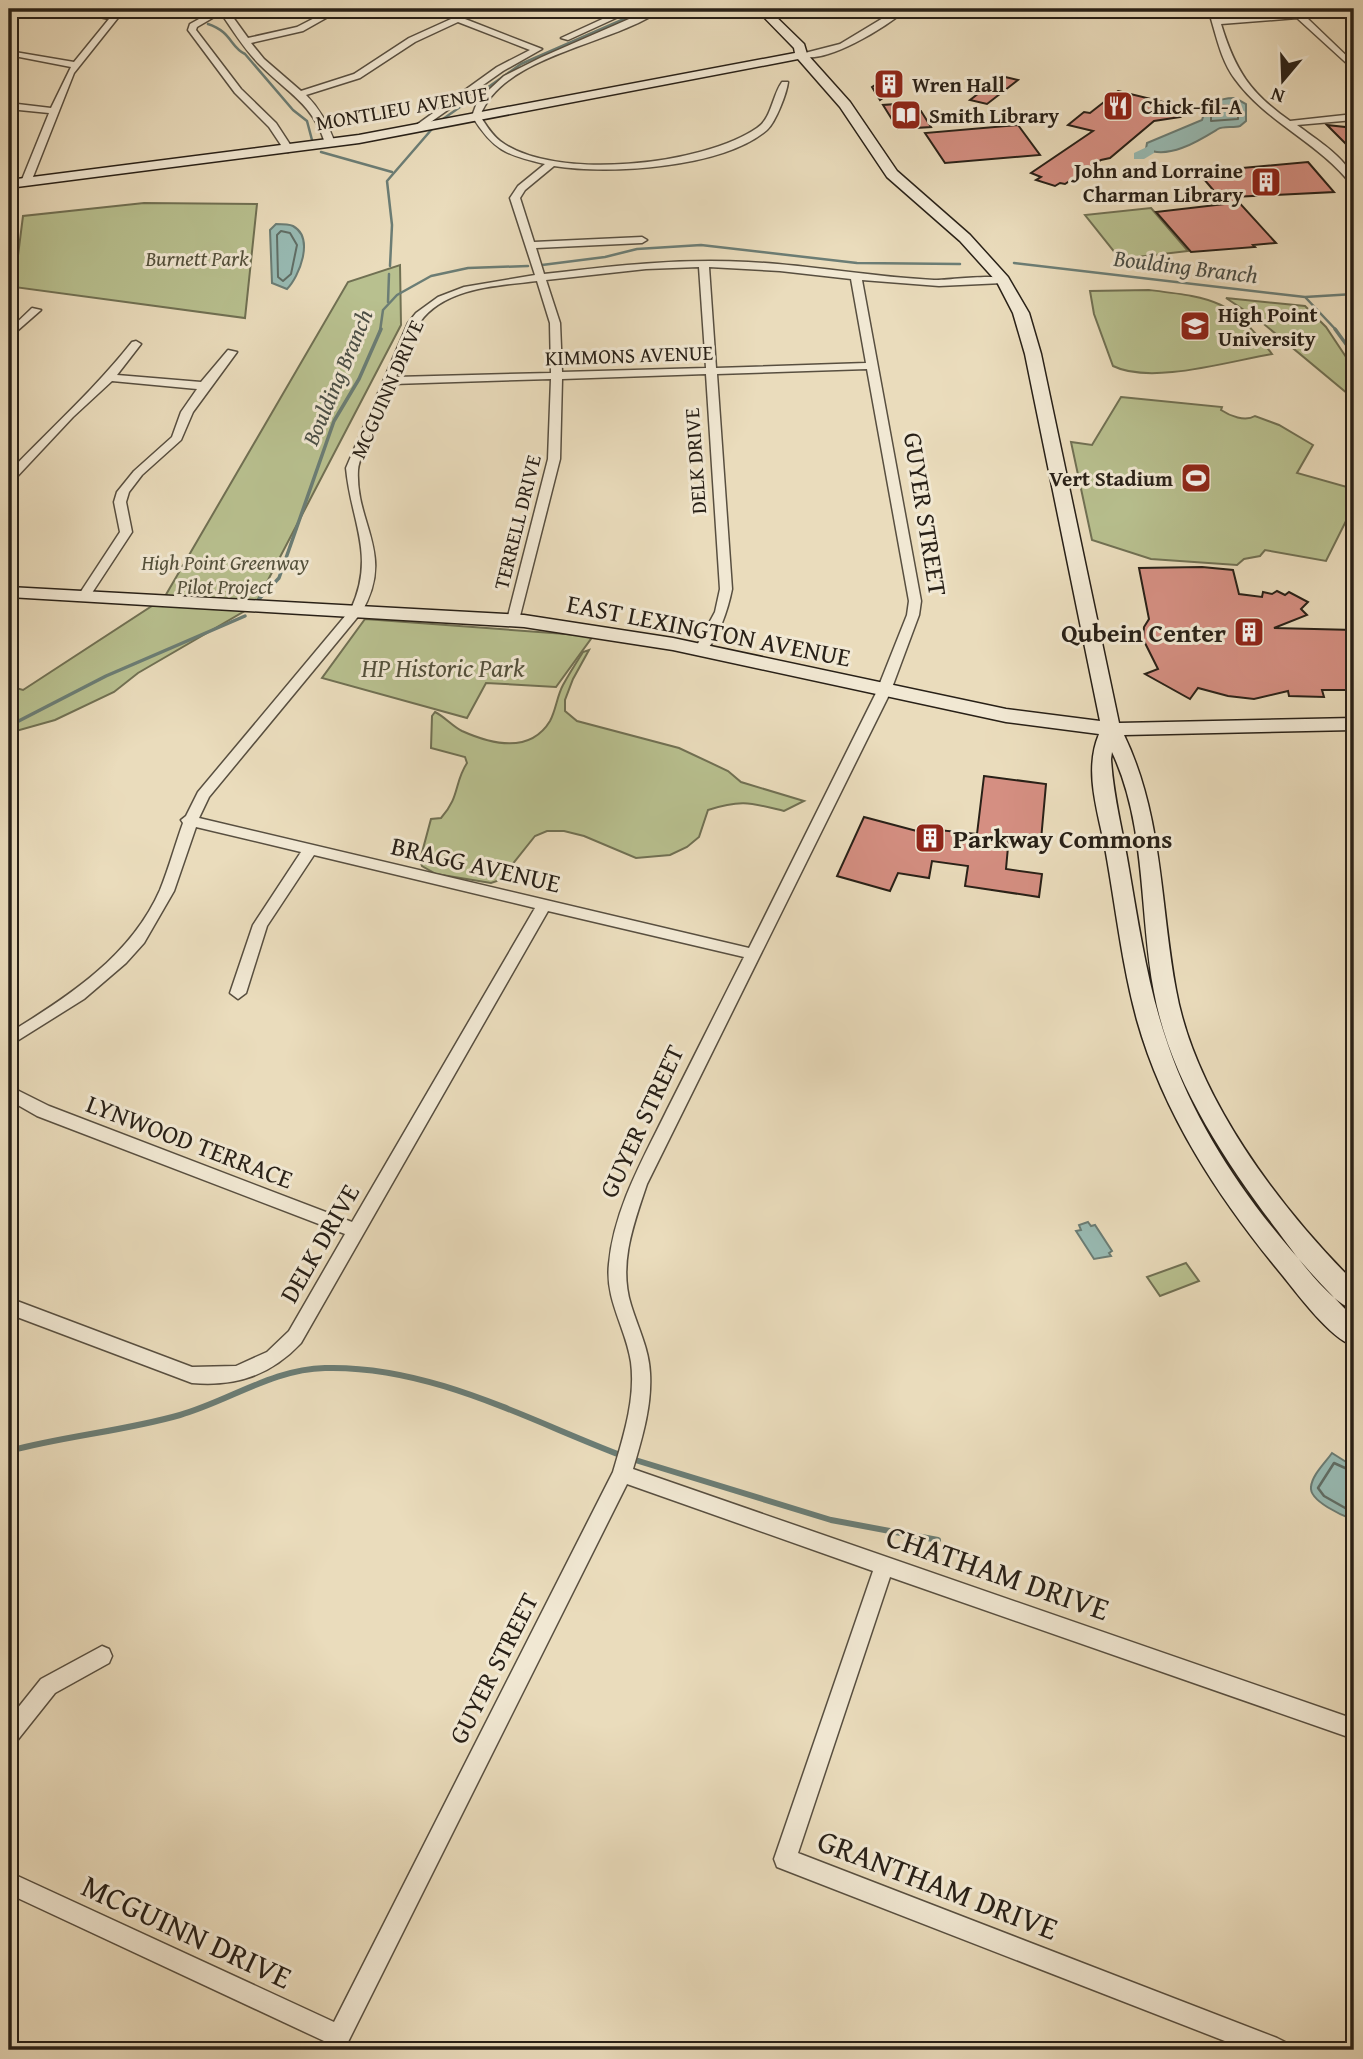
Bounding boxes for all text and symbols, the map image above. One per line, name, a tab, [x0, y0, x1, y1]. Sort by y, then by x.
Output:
north arrow	[1248, 46, 1318, 116]
building icon: Wren Hall	[872, 67, 906, 101]
place label: Wren Hall	[912, 69, 1005, 100]
street label: MONTLIEU AVENUE	[313, 77, 491, 138]
text: N	[1267, 81, 1288, 111]
restaurant icon: Chick-fil-A	[1101, 89, 1135, 123]
place label: Chick-fil-A	[1141, 91, 1243, 122]
library icon: Smith Library	[889, 98, 923, 132]
place label: Smith Library	[929, 100, 1059, 131]
place label: John and Lorraine Charman Library	[1071, 155, 1243, 210]
building icon: John and Lorraine Charman Library	[1249, 165, 1283, 199]
water label: Boulding Branch	[1111, 241, 1260, 291]
park label: Burnett Park	[144, 243, 249, 274]
place label: High Point University	[1218, 299, 1317, 354]
water label: Boulding Branch	[293, 304, 381, 451]
school or university icon: High Point University	[1178, 309, 1212, 343]
street label: MCGUINN DRIVE	[343, 314, 432, 463]
street label: KIMMONS AVENUE	[544, 337, 714, 373]
street label: DELK DRIVE	[676, 407, 714, 515]
street label: GUYER STREET	[894, 429, 958, 599]
street label: TERRELL DRIVE	[485, 451, 549, 593]
sports icon: Vert Stadium	[1179, 461, 1213, 495]
place label: Vert Stadium	[1049, 463, 1173, 494]
park label: High Point Greenway Pilot Project	[140, 547, 309, 602]
street label: EAST LEXINGTON AVENUE	[564, 583, 854, 677]
place label: Qubein Center	[1061, 613, 1226, 652]
building icon: Qubein Center	[1232, 615, 1266, 649]
park label: HP Historic Park	[360, 648, 525, 687]
place label: Parkway Commons	[953, 819, 1172, 858]
building icon: Parkway Commons	[913, 821, 947, 855]
street label: BRAGG AVENUE	[387, 826, 565, 902]
street label: GUYER STREET	[588, 1038, 694, 1204]
street label: LYNWOOD TERRACE	[81, 1084, 299, 1198]
street label: DELK DRIVE	[269, 1176, 369, 1310]
street label: CHATHAM DRIVE	[880, 1512, 1116, 1632]
street label: GUYER STREET	[438, 1585, 548, 1750]
street label: GRANTHAM DRIVE	[811, 1816, 1065, 1952]
street label: MCGUINN DRIVE	[74, 1862, 300, 2000]

